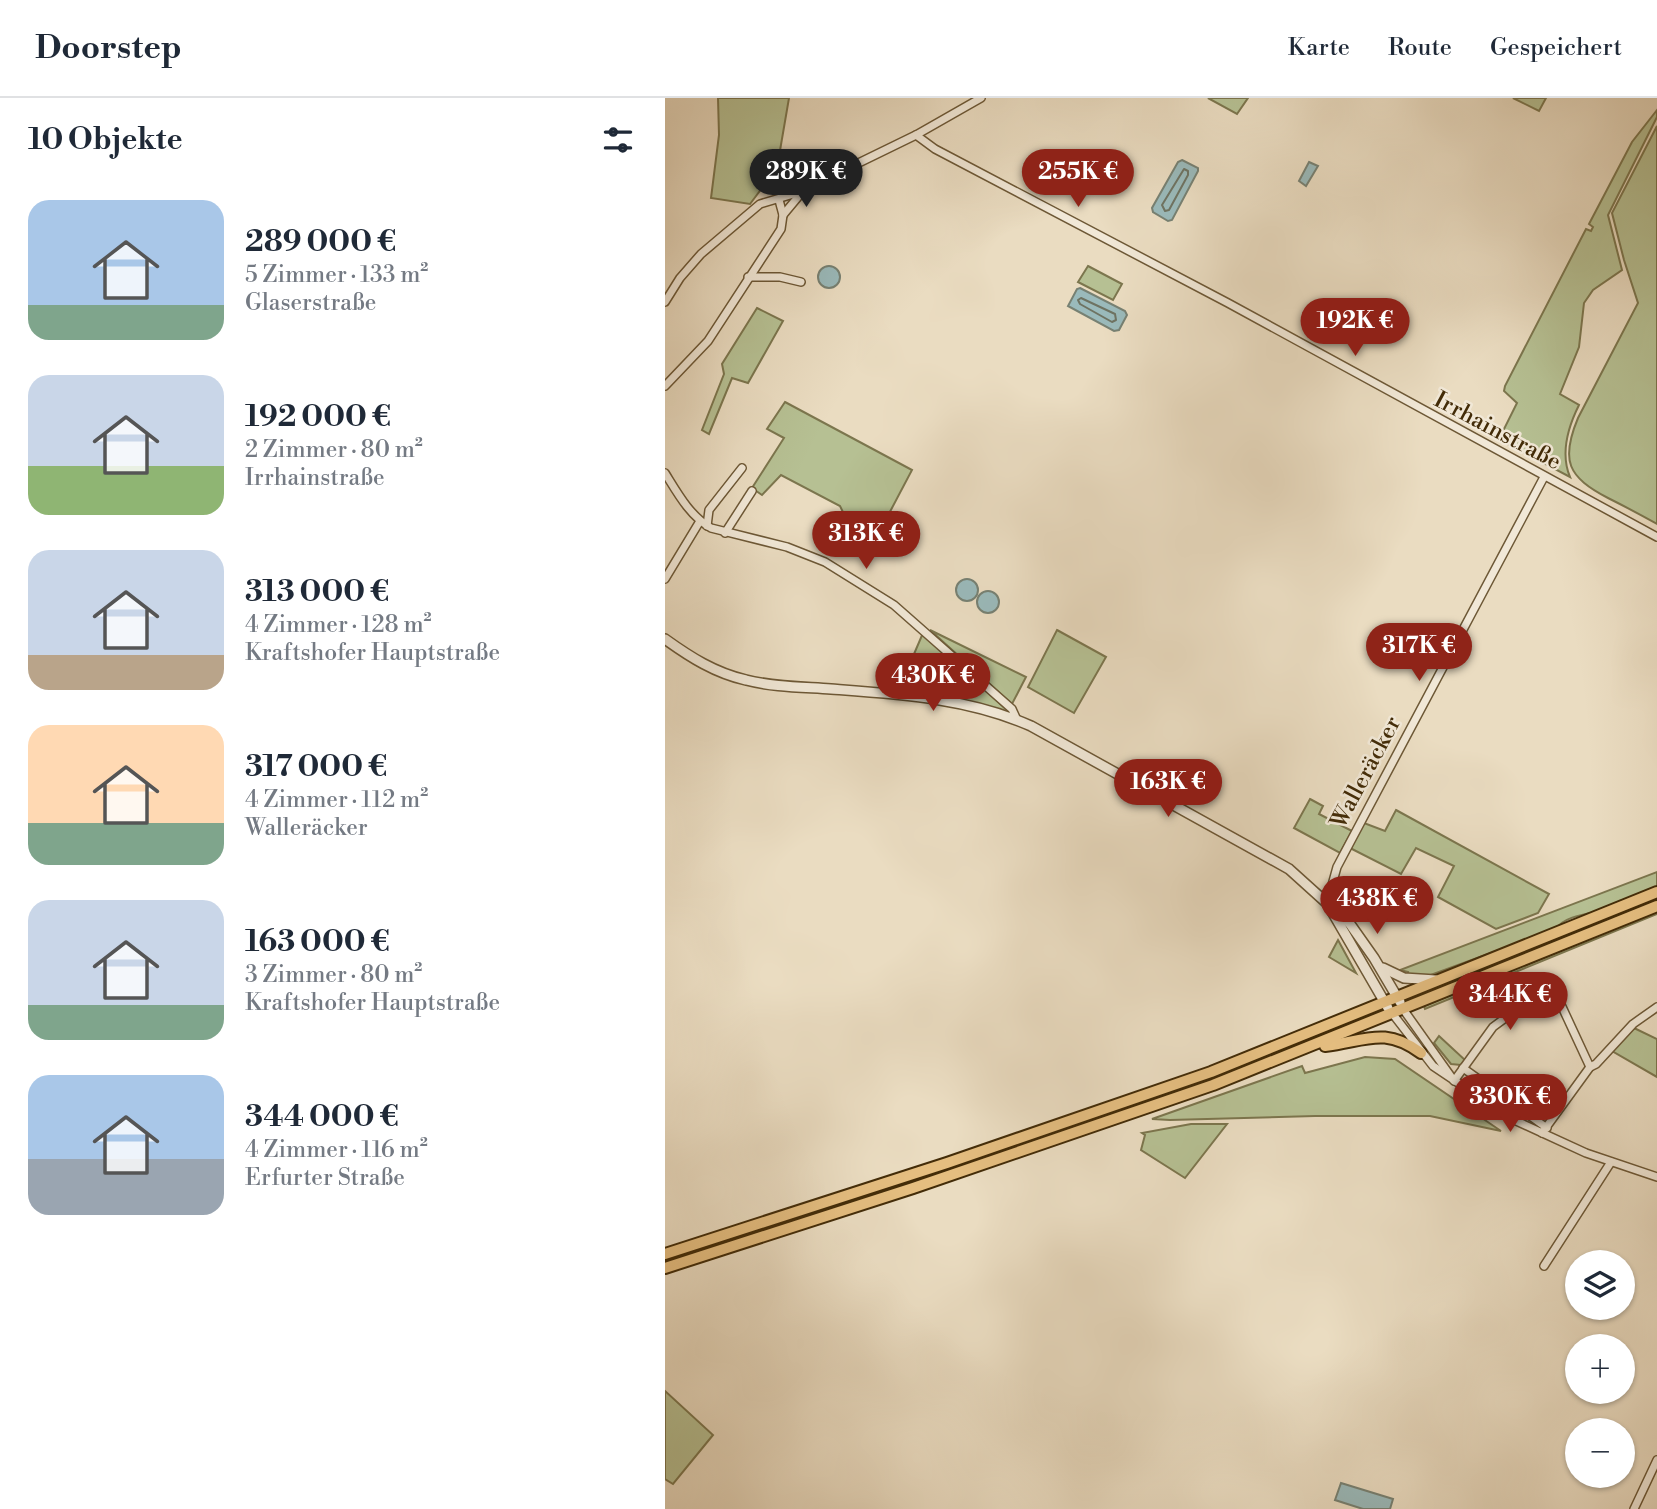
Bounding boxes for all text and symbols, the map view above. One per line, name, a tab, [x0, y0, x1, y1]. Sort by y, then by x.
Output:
text: Doorstep	[35, 28, 182, 69]
text: Karte	[1288, 33, 1350, 63]
text: Route	[1388, 33, 1452, 63]
text: Gespeichert	[1490, 33, 1622, 63]
text: 10 Objekte	[28, 121, 183, 159]
icon: filters	[599, 121, 637, 159]
pin: 289K €	[749, 150, 863, 209]
pin: 255K €	[1021, 150, 1135, 209]
text: 289K €	[766, 158, 846, 186]
text: 255K €	[1038, 158, 1118, 186]
text: 289 000 €	[245, 223, 396, 261]
icon: home	[84, 228, 168, 312]
text: 5 Zimmer · 133 m²	[245, 261, 428, 289]
text: Glaserstraße	[245, 289, 376, 317]
pin: 192K €	[1298, 299, 1412, 358]
text: 192K €	[1317, 307, 1393, 335]
street label: Irrhainstraße	[1429, 386, 1566, 476]
text: 192 000 €	[245, 398, 391, 436]
icon: home	[84, 403, 168, 487]
text: 2 Zimmer · 80 m²	[245, 436, 423, 464]
text: Irrhainstraße	[245, 464, 385, 492]
pin: 313K €	[809, 512, 923, 571]
text: 313K €	[828, 520, 904, 548]
text: 313 000 €	[245, 573, 389, 611]
icon: home	[84, 578, 168, 662]
text: 4 Zimmer · 128 m²	[245, 611, 432, 639]
pin: 317K €	[1362, 624, 1476, 683]
text: 317K €	[1382, 632, 1456, 660]
text: Kraftshofer Hauptstraße	[245, 639, 500, 667]
pin: 430K €	[876, 654, 990, 713]
text: 430K €	[891, 662, 975, 690]
street label: Walleräcker	[1324, 712, 1407, 834]
text: 317 000 €	[245, 748, 387, 786]
icon: home	[84, 753, 168, 837]
pin: 163K €	[1111, 760, 1225, 819]
text: 163K €	[1130, 768, 1206, 796]
text: 4 Zimmer · 112 m²	[245, 786, 428, 814]
text: Walleräcker	[245, 814, 368, 842]
pin: 438K €	[1320, 876, 1434, 936]
text: 438K €	[1336, 885, 1418, 913]
text: 163 000 €	[245, 923, 390, 961]
icon: home	[84, 928, 168, 1012]
text: 3 Zimmer · 80 m²	[245, 961, 422, 989]
pin: 344K €	[1453, 972, 1567, 1032]
text: 344K €	[1469, 981, 1551, 1009]
text: Kraftshofer Hauptstraße	[245, 989, 500, 1017]
pin: 330K €	[1453, 1074, 1567, 1134]
text: 330K €	[1469, 1083, 1551, 1111]
text: 344 000 €	[245, 1098, 399, 1136]
icon: home	[84, 1103, 168, 1187]
text: 4 Zimmer · 116 m²	[245, 1136, 428, 1164]
text: Erfurter Straße	[245, 1164, 405, 1192]
map controls	[1565, 1250, 1635, 1488]
button: layers	[1565, 1250, 1635, 1320]
button: +	[1565, 1334, 1635, 1404]
button: −	[1565, 1418, 1635, 1488]

